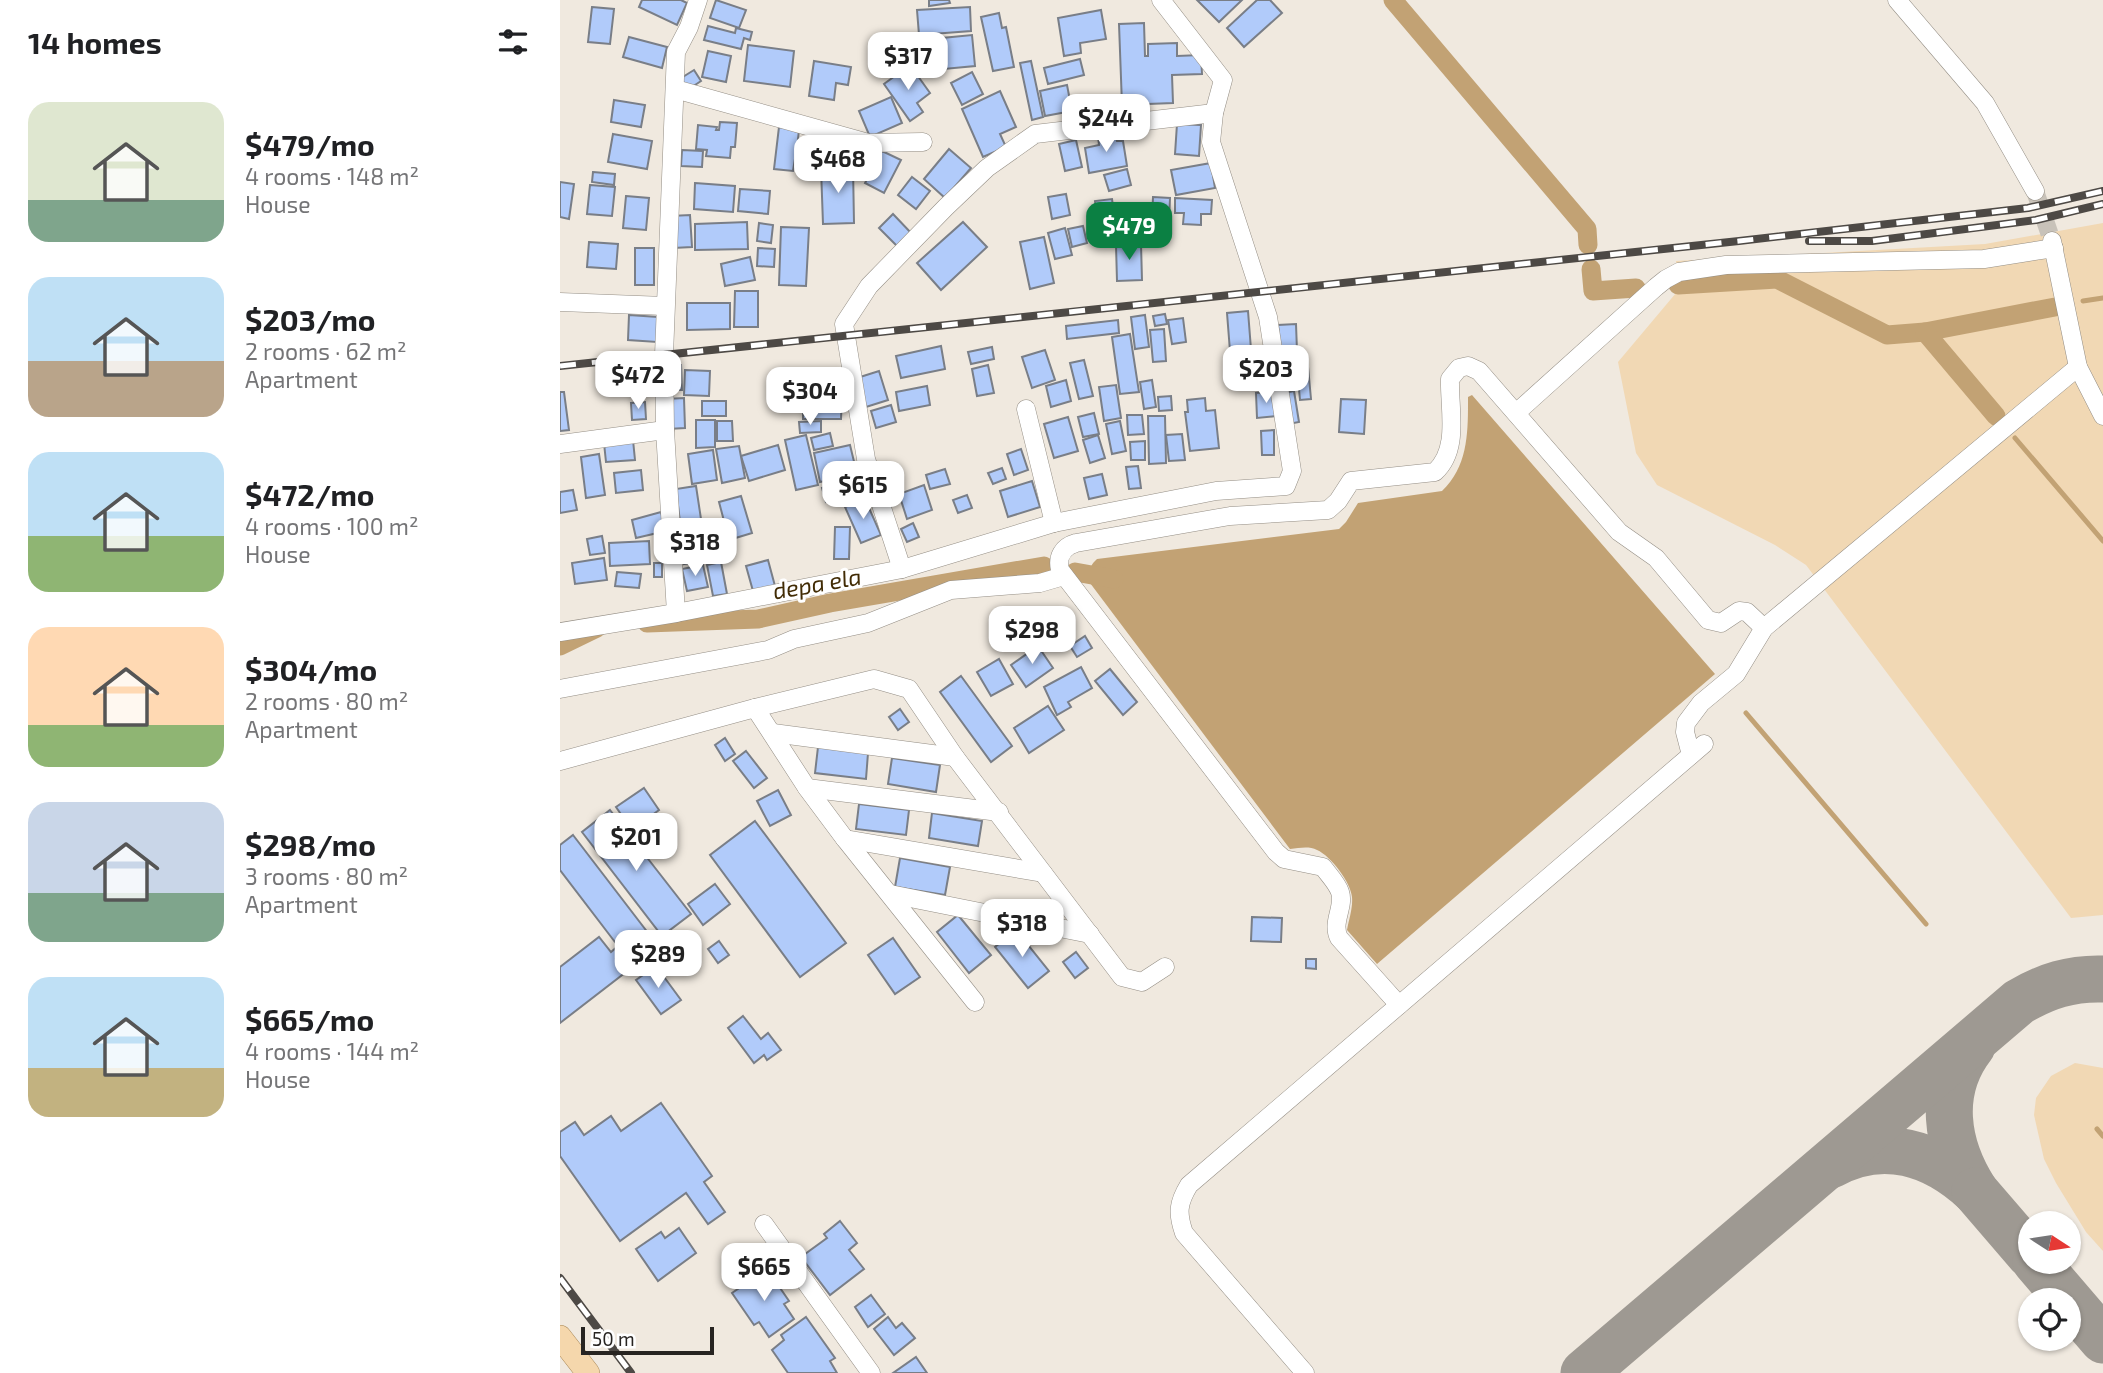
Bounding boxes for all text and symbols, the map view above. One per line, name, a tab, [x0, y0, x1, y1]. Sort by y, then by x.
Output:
icon: filters	[494, 23, 532, 61]
text: 14 homes	[28, 24, 162, 60]
pin: $317	[867, 32, 949, 92]
text: $317	[884, 41, 932, 69]
pin: $244	[1065, 94, 1147, 154]
text: $244	[1078, 103, 1134, 131]
text: $479/mo	[245, 126, 375, 162]
icon: home	[84, 130, 168, 214]
pin: $468	[797, 136, 879, 195]
text: $468	[810, 144, 866, 172]
text: 4 rooms · 148 m²	[245, 162, 419, 190]
text: House	[245, 190, 311, 218]
pin: $479	[1088, 202, 1170, 262]
text: $479	[1102, 211, 1156, 239]
text: $203/mo	[245, 301, 376, 337]
icon: home	[84, 305, 168, 389]
text: 2 rooms · 62 m²	[245, 337, 407, 365]
pin: $203	[1225, 346, 1307, 405]
pin: $472	[597, 352, 679, 411]
text: $203	[1239, 354, 1293, 382]
text: $472	[611, 360, 665, 388]
text: Apartment	[245, 365, 358, 393]
pin: $304	[769, 368, 851, 427]
text: $304	[782, 376, 838, 404]
pin: $615	[822, 462, 904, 521]
text: $615	[838, 470, 888, 498]
text: $472/mo	[245, 476, 375, 512]
icon: home	[84, 480, 168, 564]
text: 4 rooms · 100 m²	[245, 512, 419, 540]
pin: $318	[654, 518, 736, 578]
text: $318	[670, 527, 720, 555]
text: House	[245, 540, 311, 568]
water label: depa ela	[771, 561, 863, 605]
pin: $298	[991, 606, 1073, 666]
text: $298	[1005, 615, 1059, 643]
text: $304/mo	[245, 651, 377, 687]
icon: home	[84, 655, 168, 739]
text: 2 rooms · 80 m²	[245, 687, 408, 715]
text: Apartment	[245, 715, 358, 743]
pin: $201	[595, 814, 677, 873]
text: $201	[610, 822, 662, 850]
text: $298/mo	[245, 826, 376, 862]
icon: home	[84, 830, 168, 914]
text: 3 rooms · 80 m²	[245, 862, 408, 890]
text: Apartment	[245, 890, 358, 918]
pin: $318	[981, 900, 1063, 959]
text: $318	[997, 908, 1047, 936]
pin: $289	[617, 930, 699, 990]
text: $289	[631, 939, 685, 967]
text: $665/mo	[245, 1001, 374, 1037]
icon: home	[84, 1005, 168, 1089]
text: 4 rooms · 144 m²	[245, 1037, 419, 1065]
text: House	[245, 1065, 311, 1093]
north arrow	[2018, 1211, 2081, 1274]
map controls	[2018, 1211, 2081, 1351]
pin: $665	[723, 1244, 805, 1303]
text: $665	[737, 1252, 791, 1280]
button: locate	[2018, 1288, 2081, 1351]
scale bar	[581, 1324, 714, 1356]
text: 50 m	[592, 1327, 635, 1350]

